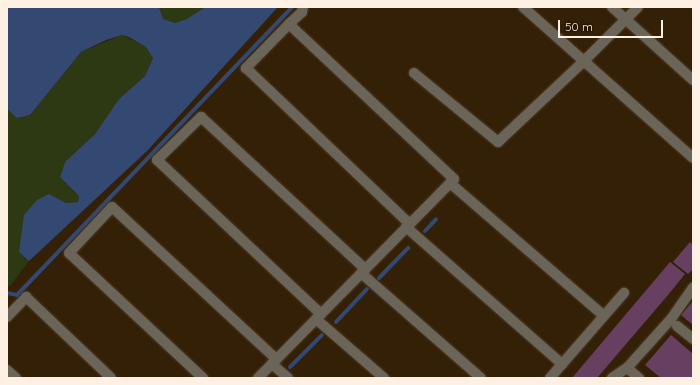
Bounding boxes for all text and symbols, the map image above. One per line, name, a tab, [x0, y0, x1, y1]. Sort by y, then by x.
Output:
scale bar	[560, 12, 665, 38]
text: 50 m	[565, 19, 593, 34]

